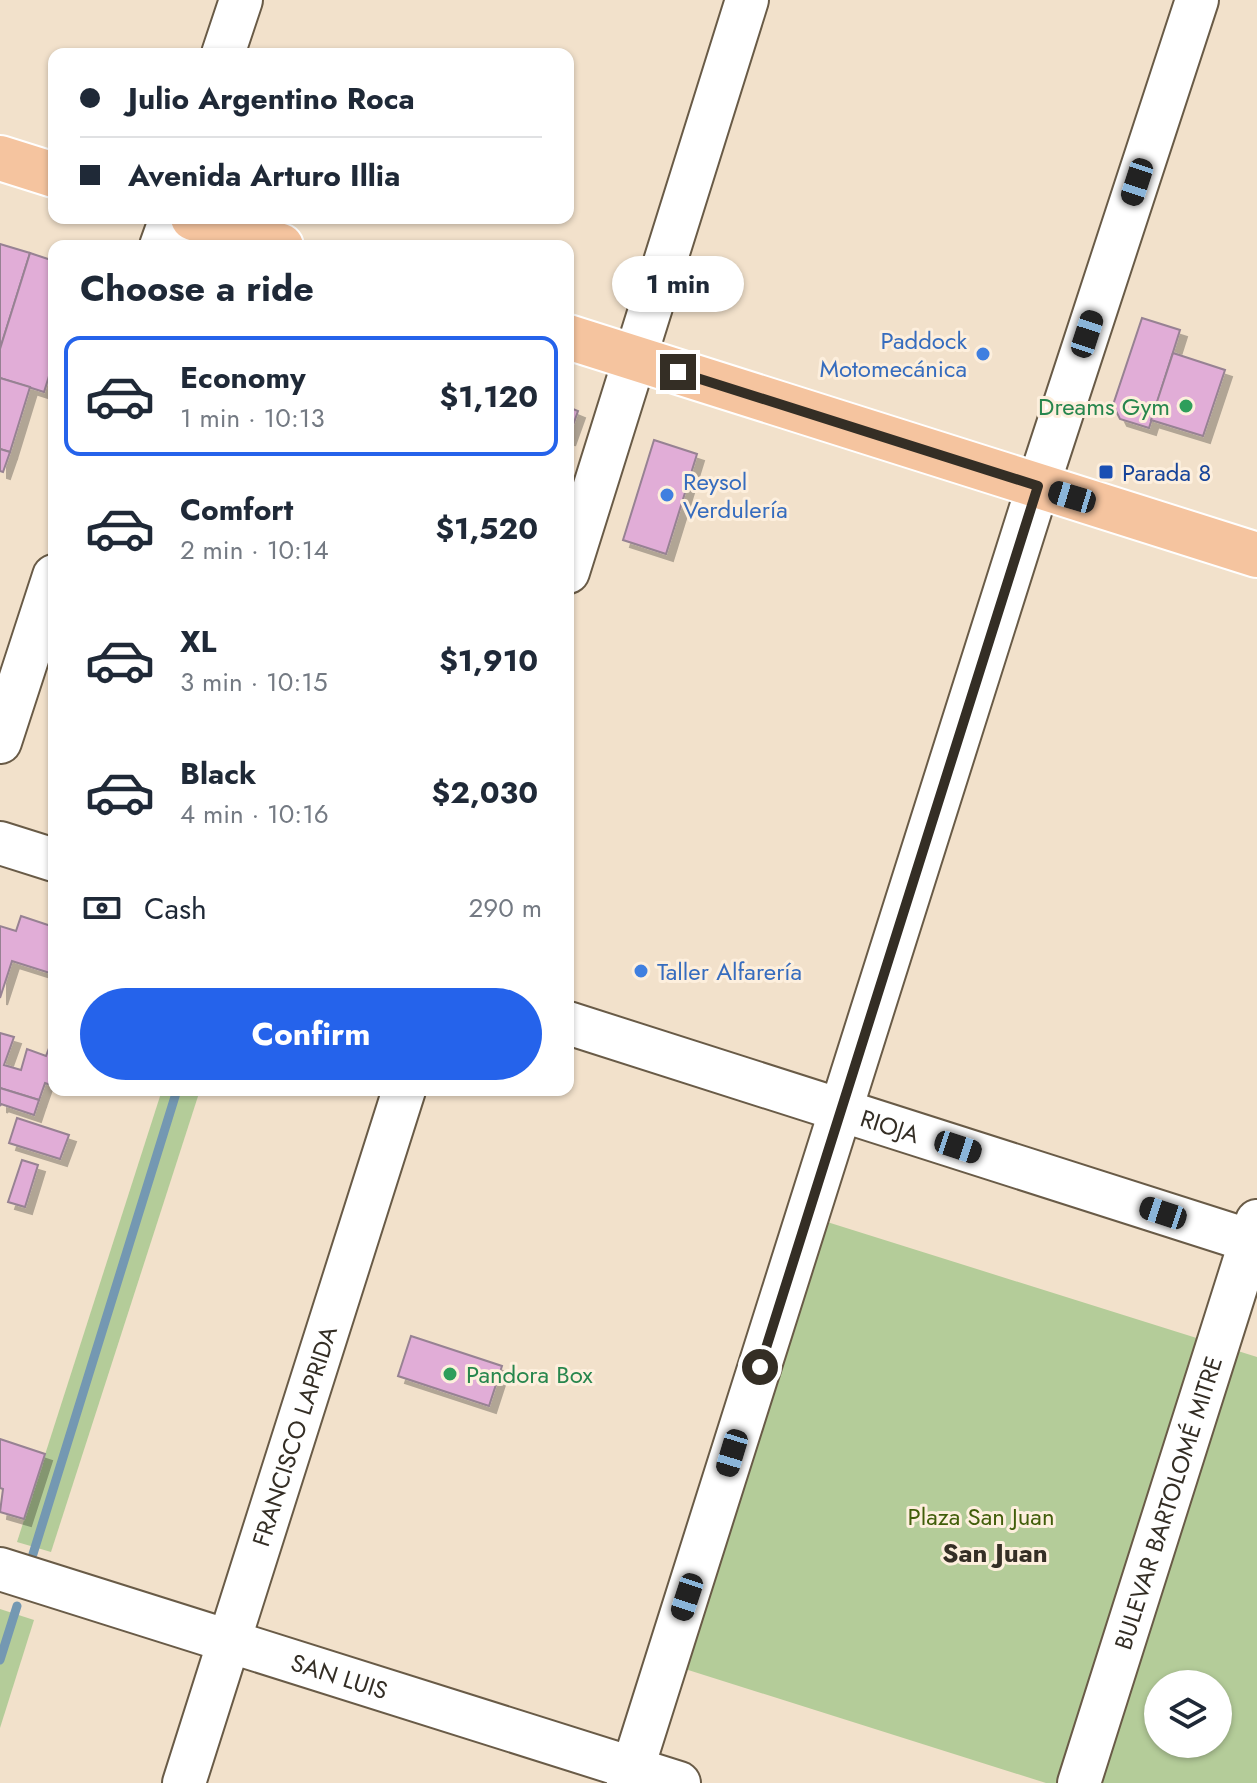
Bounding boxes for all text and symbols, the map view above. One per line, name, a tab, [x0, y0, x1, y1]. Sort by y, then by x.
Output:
text: Julio Argentino Roca	[128, 77, 415, 120]
text: Avenida Arturo Illia	[128, 154, 400, 197]
car	[1118, 155, 1156, 209]
callout: 1 min	[612, 256, 744, 312]
text: Choose a ride	[80, 262, 314, 314]
text: 1 min	[646, 265, 710, 303]
car	[1068, 307, 1106, 361]
place label: Paddock Motomecánica	[820, 323, 967, 386]
marker: Paddock Motomecánica	[974, 345, 992, 363]
route end	[660, 354, 696, 390]
text: Economy	[180, 356, 306, 399]
icon: car	[84, 360, 156, 432]
text: $1,120	[440, 375, 538, 418]
place label: Dreams Gym	[1038, 389, 1170, 424]
marker: Dreams Gym	[1177, 397, 1195, 415]
text: 1 min · 10:13	[180, 399, 325, 437]
place label: Parada 8	[1122, 455, 1211, 490]
marker: Parada 8	[1097, 463, 1115, 481]
place label: Reysol Verdulería	[683, 464, 788, 527]
car	[1046, 479, 1098, 515]
marker: Reysol Verdulería	[658, 486, 676, 504]
text: Comfort	[180, 488, 293, 531]
icon: car	[84, 492, 156, 564]
text: $1,520	[435, 507, 538, 550]
text: 2 min · 10:14	[180, 531, 329, 569]
text: XL	[180, 620, 216, 663]
icon: car	[84, 624, 156, 696]
text: $1,910	[439, 639, 538, 682]
text: 3 min · 10:15	[180, 663, 328, 701]
text: Black	[180, 752, 256, 795]
icon: car	[84, 756, 156, 828]
text: $2,030	[432, 771, 538, 814]
text: 4 min · 10:16	[180, 795, 329, 833]
icon: cash	[80, 886, 124, 930]
text: Cash	[144, 887, 207, 930]
text: 290 m	[469, 889, 542, 927]
place label: Taller Alfarería	[657, 954, 802, 989]
marker: Taller Alfarería	[632, 962, 650, 980]
button: Confirm	[80, 988, 542, 1080]
street label: RIOJA	[856, 1100, 924, 1152]
car	[931, 1128, 985, 1166]
car	[1136, 1194, 1190, 1232]
street label: FRANCISCO LAPRIDA	[243, 1321, 346, 1551]
route start	[742, 1349, 778, 1385]
street label: BULEVAR BARTOLOMÉ MITRE	[1105, 1352, 1231, 1654]
place label: Pandora Box	[466, 1357, 593, 1392]
marker: Pandora Box	[441, 1365, 459, 1383]
car	[714, 1427, 750, 1479]
park label: Plaza San Juan	[908, 1499, 1055, 1534]
district label: San Juan	[942, 1534, 1048, 1572]
car	[668, 1570, 706, 1624]
street label: SAN LUIS	[287, 1644, 392, 1708]
map controls	[1144, 1670, 1232, 1758]
button: layers	[1144, 1670, 1232, 1758]

